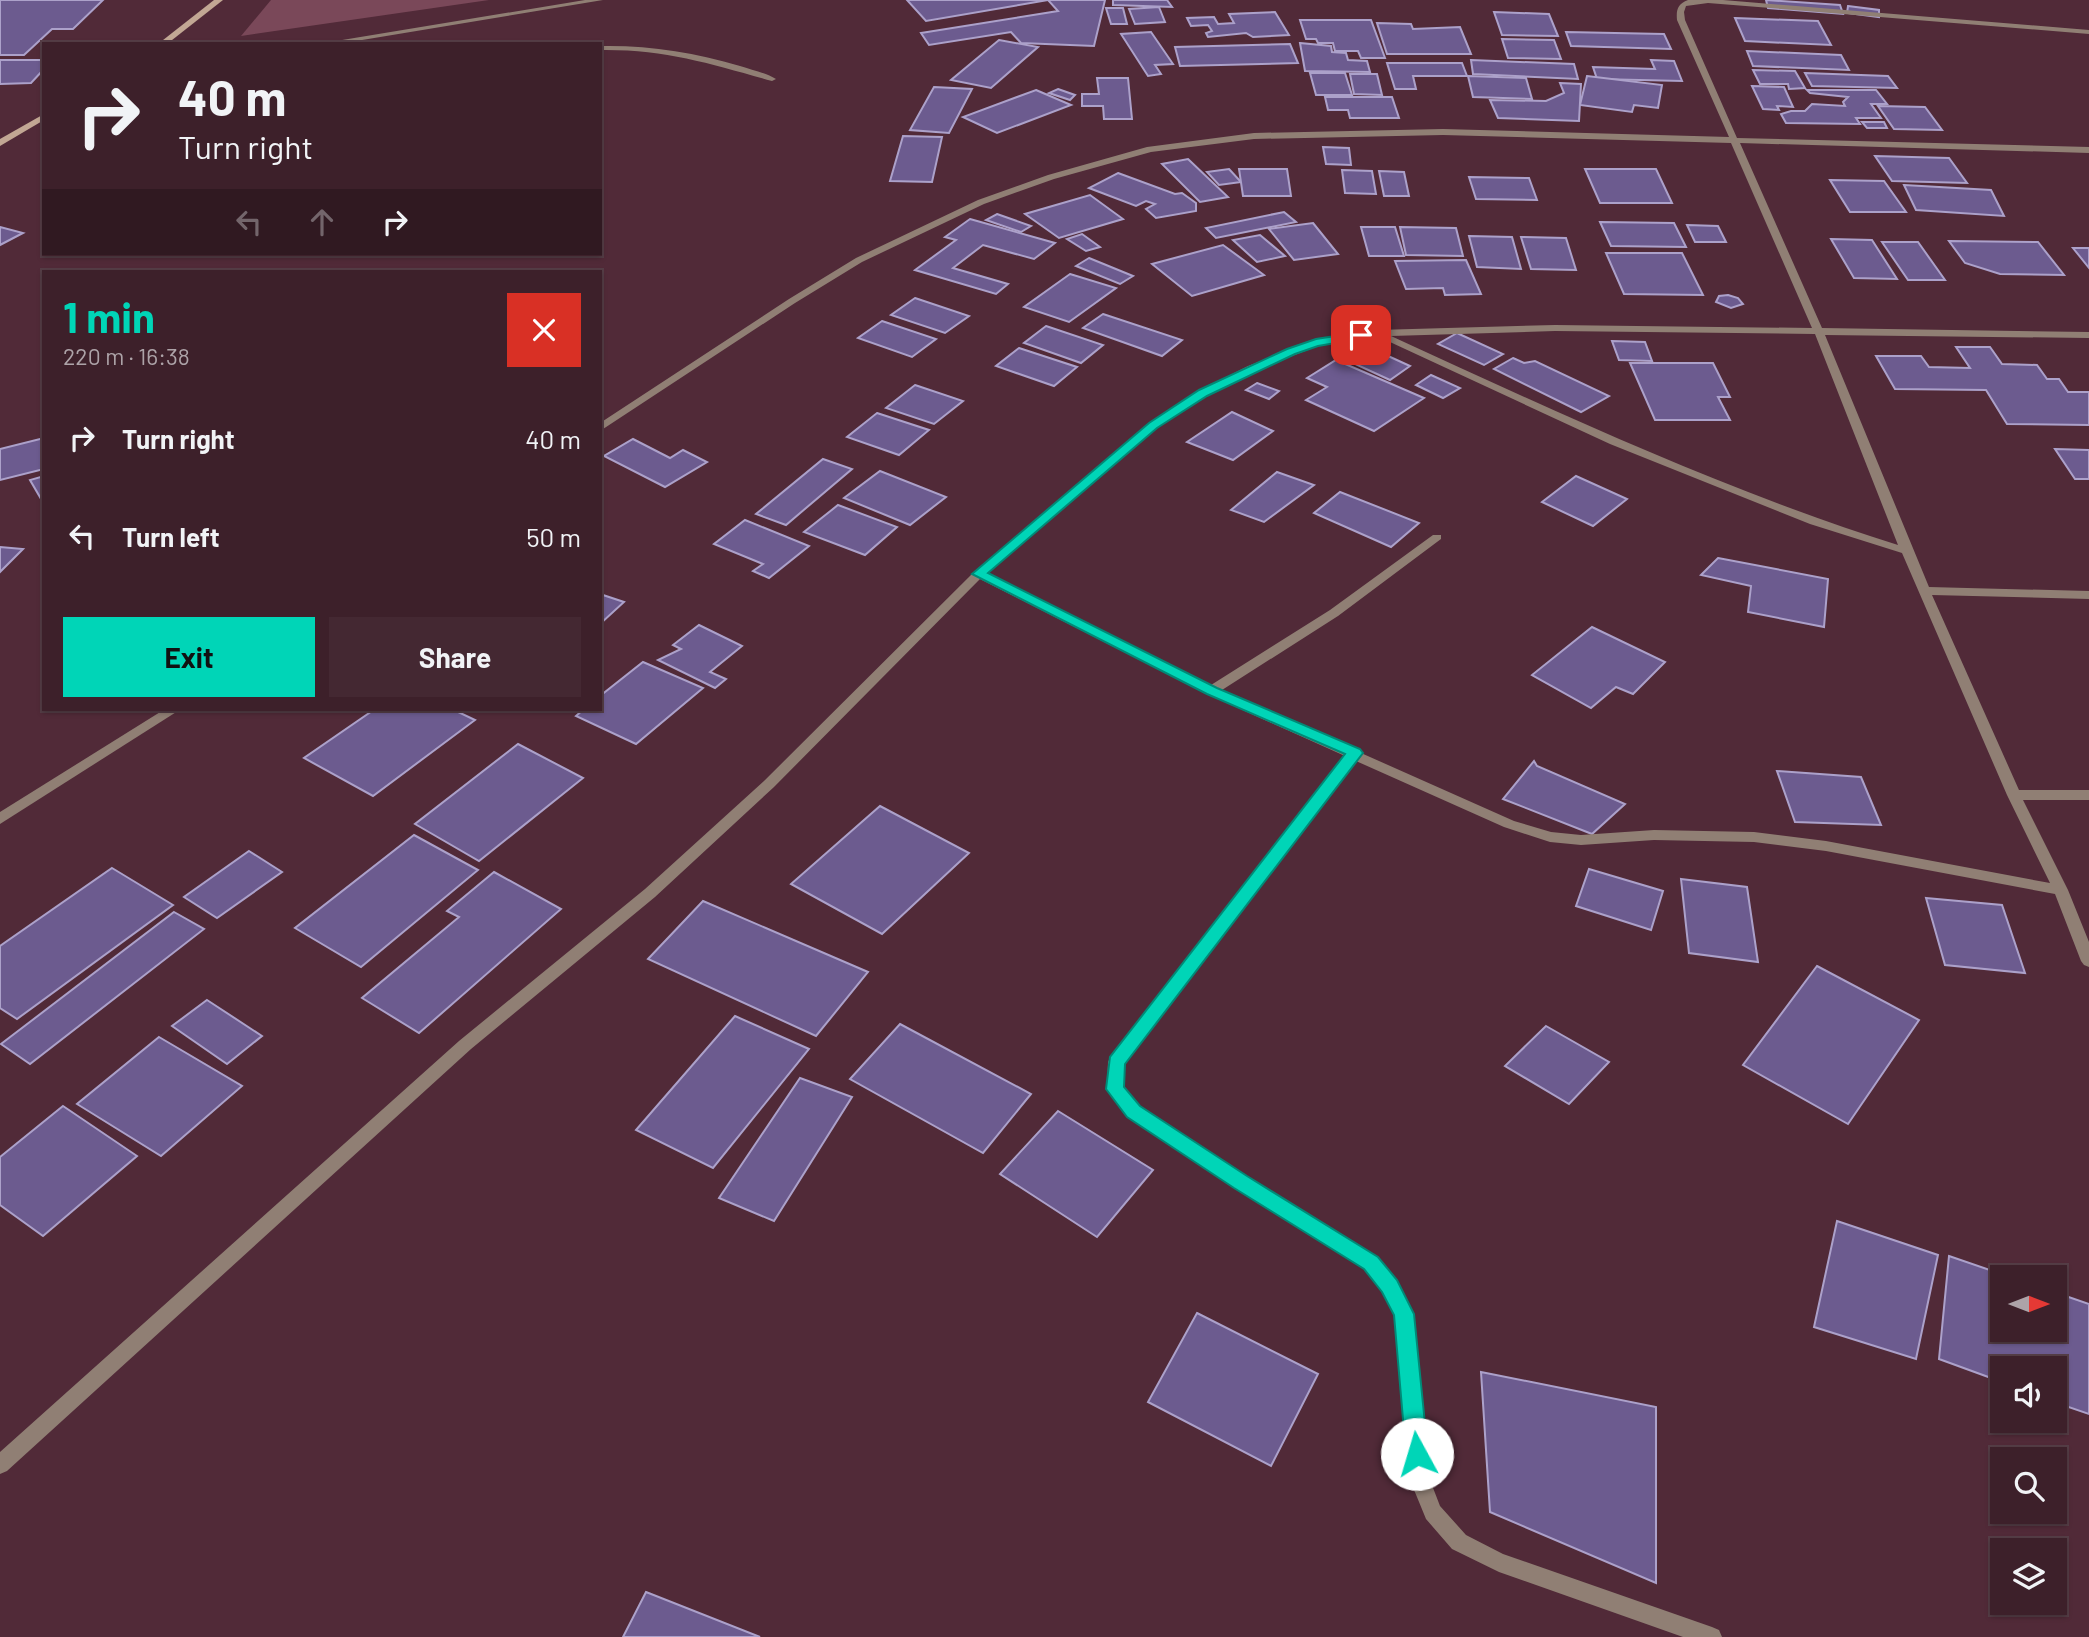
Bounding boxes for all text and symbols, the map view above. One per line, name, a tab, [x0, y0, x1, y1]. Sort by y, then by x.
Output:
text: 40 m	[178, 67, 286, 126]
icon: right	[63, 70, 154, 161]
text: Turn right	[178, 127, 313, 165]
icon: left	[230, 203, 268, 241]
icon: ahead	[303, 203, 341, 241]
icon: right	[376, 203, 414, 241]
text: 1 min	[63, 291, 155, 341]
button: close	[507, 293, 581, 367]
pin	[1331, 305, 1391, 365]
icon: arrive	[1342, 316, 1380, 354]
text: 220 m · 16:38	[63, 342, 190, 370]
icon: right	[63, 419, 101, 457]
text: Turn right	[122, 423, 235, 454]
text: 40 m	[525, 423, 581, 454]
icon: left	[63, 517, 101, 555]
text: Turn left	[122, 521, 220, 552]
text: 50 m	[526, 521, 581, 552]
button: Exit	[63, 617, 315, 697]
button: Share	[329, 617, 581, 697]
north arrow	[1990, 1265, 2067, 1342]
map controls	[1990, 1265, 2067, 1615]
button: sound	[1990, 1356, 2067, 1433]
position arrow	[1380, 1417, 1454, 1491]
button: search	[1990, 1447, 2067, 1524]
button: layers	[1990, 1538, 2067, 1615]

